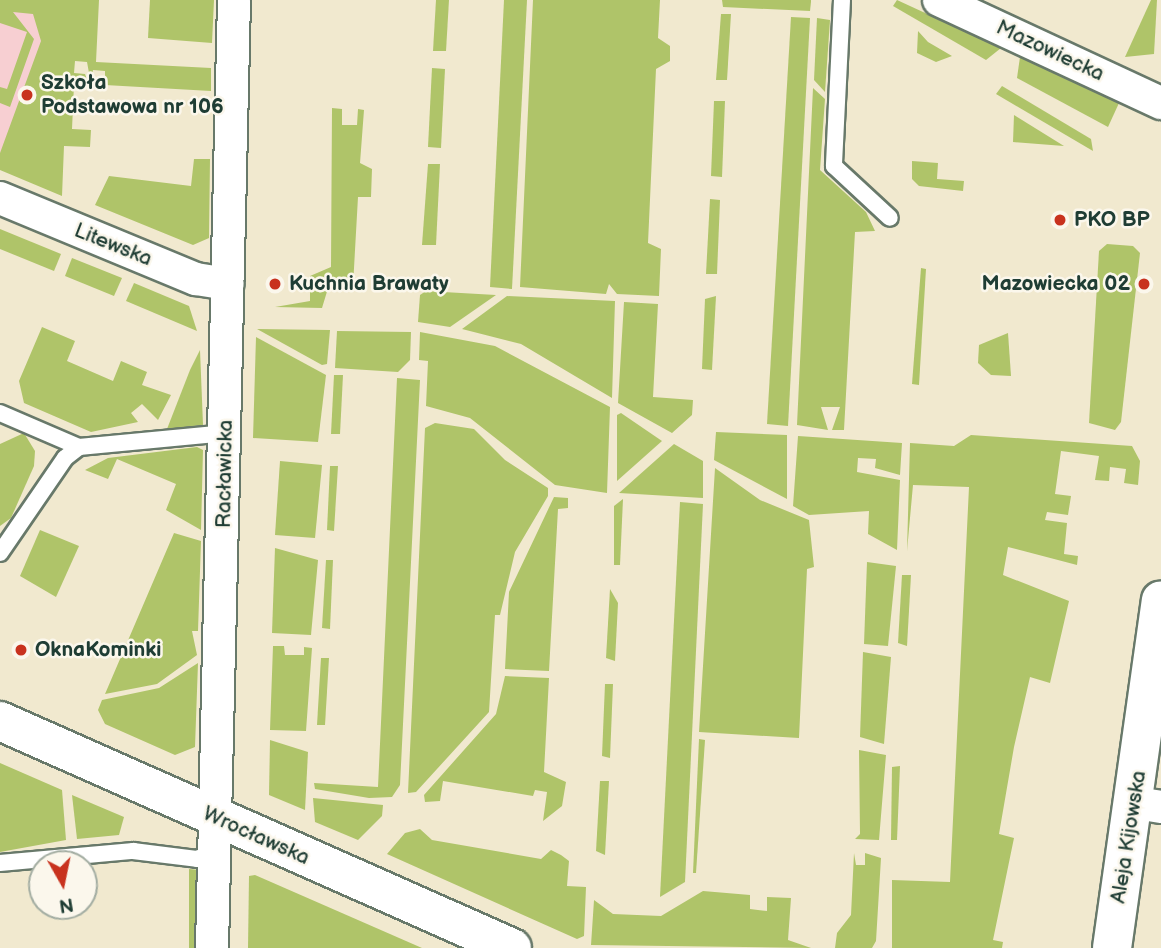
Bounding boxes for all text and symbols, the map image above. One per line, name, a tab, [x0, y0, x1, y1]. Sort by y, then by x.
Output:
street label: Mazowiecka	[992, 15, 1108, 87]
place label: Szkoła Podstawowa nr 106	[41, 70, 224, 120]
marker: Szkoła Podstawowa nr 106	[19, 87, 35, 103]
place label: PKO BP	[1074, 207, 1150, 233]
marker: PKO BP	[1052, 212, 1068, 228]
street label: Litewska	[70, 218, 156, 272]
place label: Kuchnia Brawaty	[289, 271, 449, 297]
place label: Mazowiecka 02	[982, 271, 1130, 297]
marker: Kuchnia Brawaty	[267, 276, 283, 292]
marker: Mazowiecka 02	[1136, 276, 1152, 292]
street label: Racławicka	[211, 420, 239, 528]
place label: OknaKominki	[35, 637, 161, 663]
marker: OknaKominki	[13, 642, 29, 658]
street label: Aleja Kijowska	[1106, 769, 1152, 905]
street label: Wrocławska	[199, 801, 313, 871]
north arrow	[28, 850, 98, 920]
text: N	[57, 892, 75, 917]

